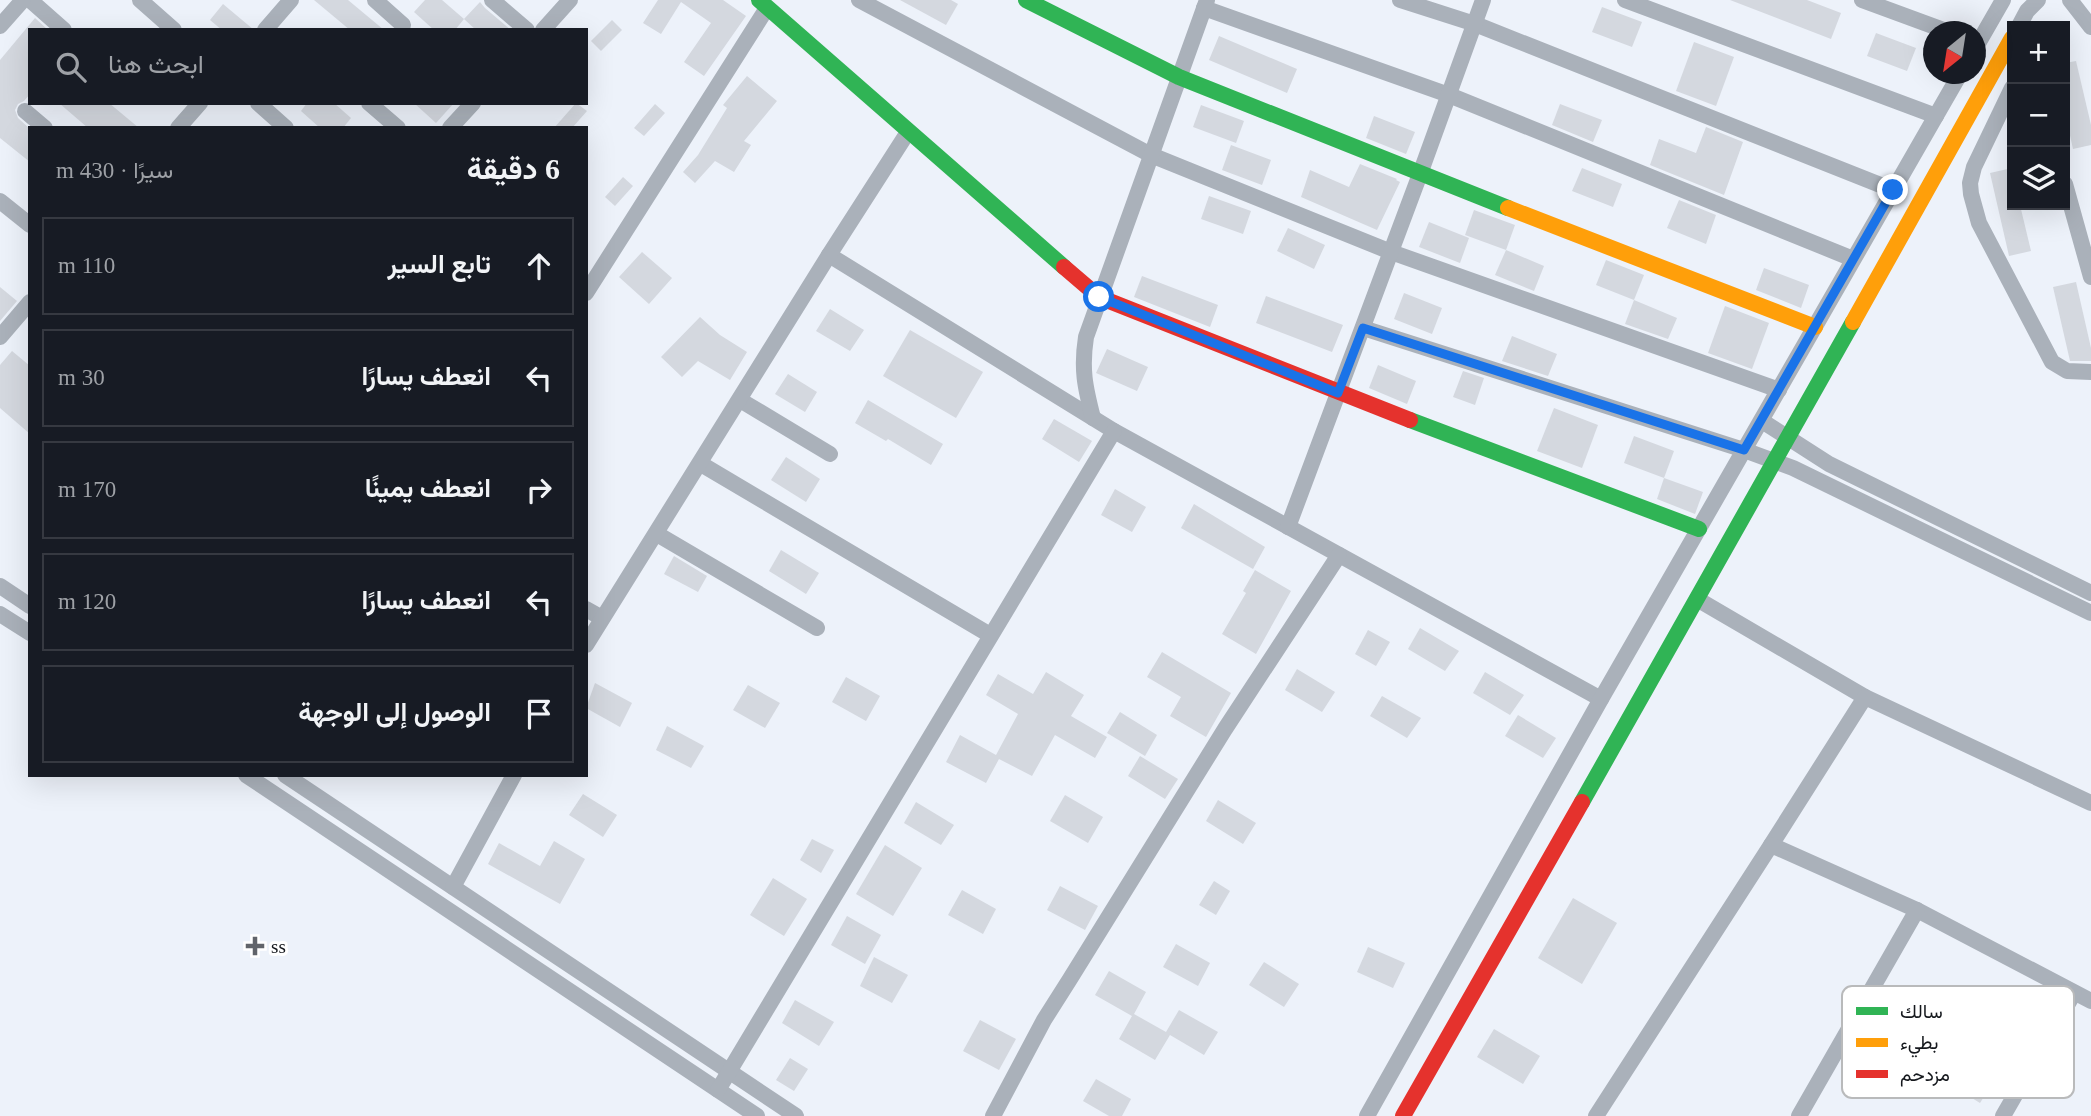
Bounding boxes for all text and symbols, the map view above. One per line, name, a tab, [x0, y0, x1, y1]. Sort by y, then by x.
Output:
north arrow	[1923, 21, 1986, 84]
map controls	[2007, 21, 2070, 210]
button: +	[2007, 21, 2070, 84]
search box	[28, 28, 588, 105]
icon: search	[52, 48, 90, 86]
text: ابحث هنا	[108, 50, 204, 79]
button: −	[2007, 84, 2070, 147]
button: layers	[2007, 147, 2070, 210]
text: 6 دقيقة	[467, 152, 560, 185]
text: سيرًا · 430 m	[56, 158, 173, 183]
route end	[1877, 174, 1908, 205]
icon: ahead	[520, 247, 558, 285]
text: تابع السير	[388, 250, 491, 279]
text: 110 m	[58, 253, 115, 278]
route start	[1083, 281, 1114, 312]
icon: left	[520, 359, 558, 397]
text: انعطف يسارًا	[361, 362, 491, 391]
text: 30 m	[58, 365, 105, 390]
icon: right	[520, 471, 558, 509]
text: انعطف يمينًا	[365, 474, 491, 503]
text: 170 m	[58, 477, 116, 502]
icon: left	[520, 583, 558, 621]
text: انعطف يسارًا	[361, 586, 491, 615]
text: 120 m	[58, 589, 116, 614]
icon: arrive	[520, 695, 558, 733]
text: الوصول إلى الوجهة	[298, 698, 491, 727]
marker: ss	[245, 936, 265, 956]
place label: ss	[271, 936, 286, 957]
legend	[1842, 986, 2074, 1098]
text: سالك	[1900, 1001, 1943, 1022]
text: بطيء	[1900, 1032, 1938, 1058]
text: مزدحم	[1900, 1064, 1950, 1087]

